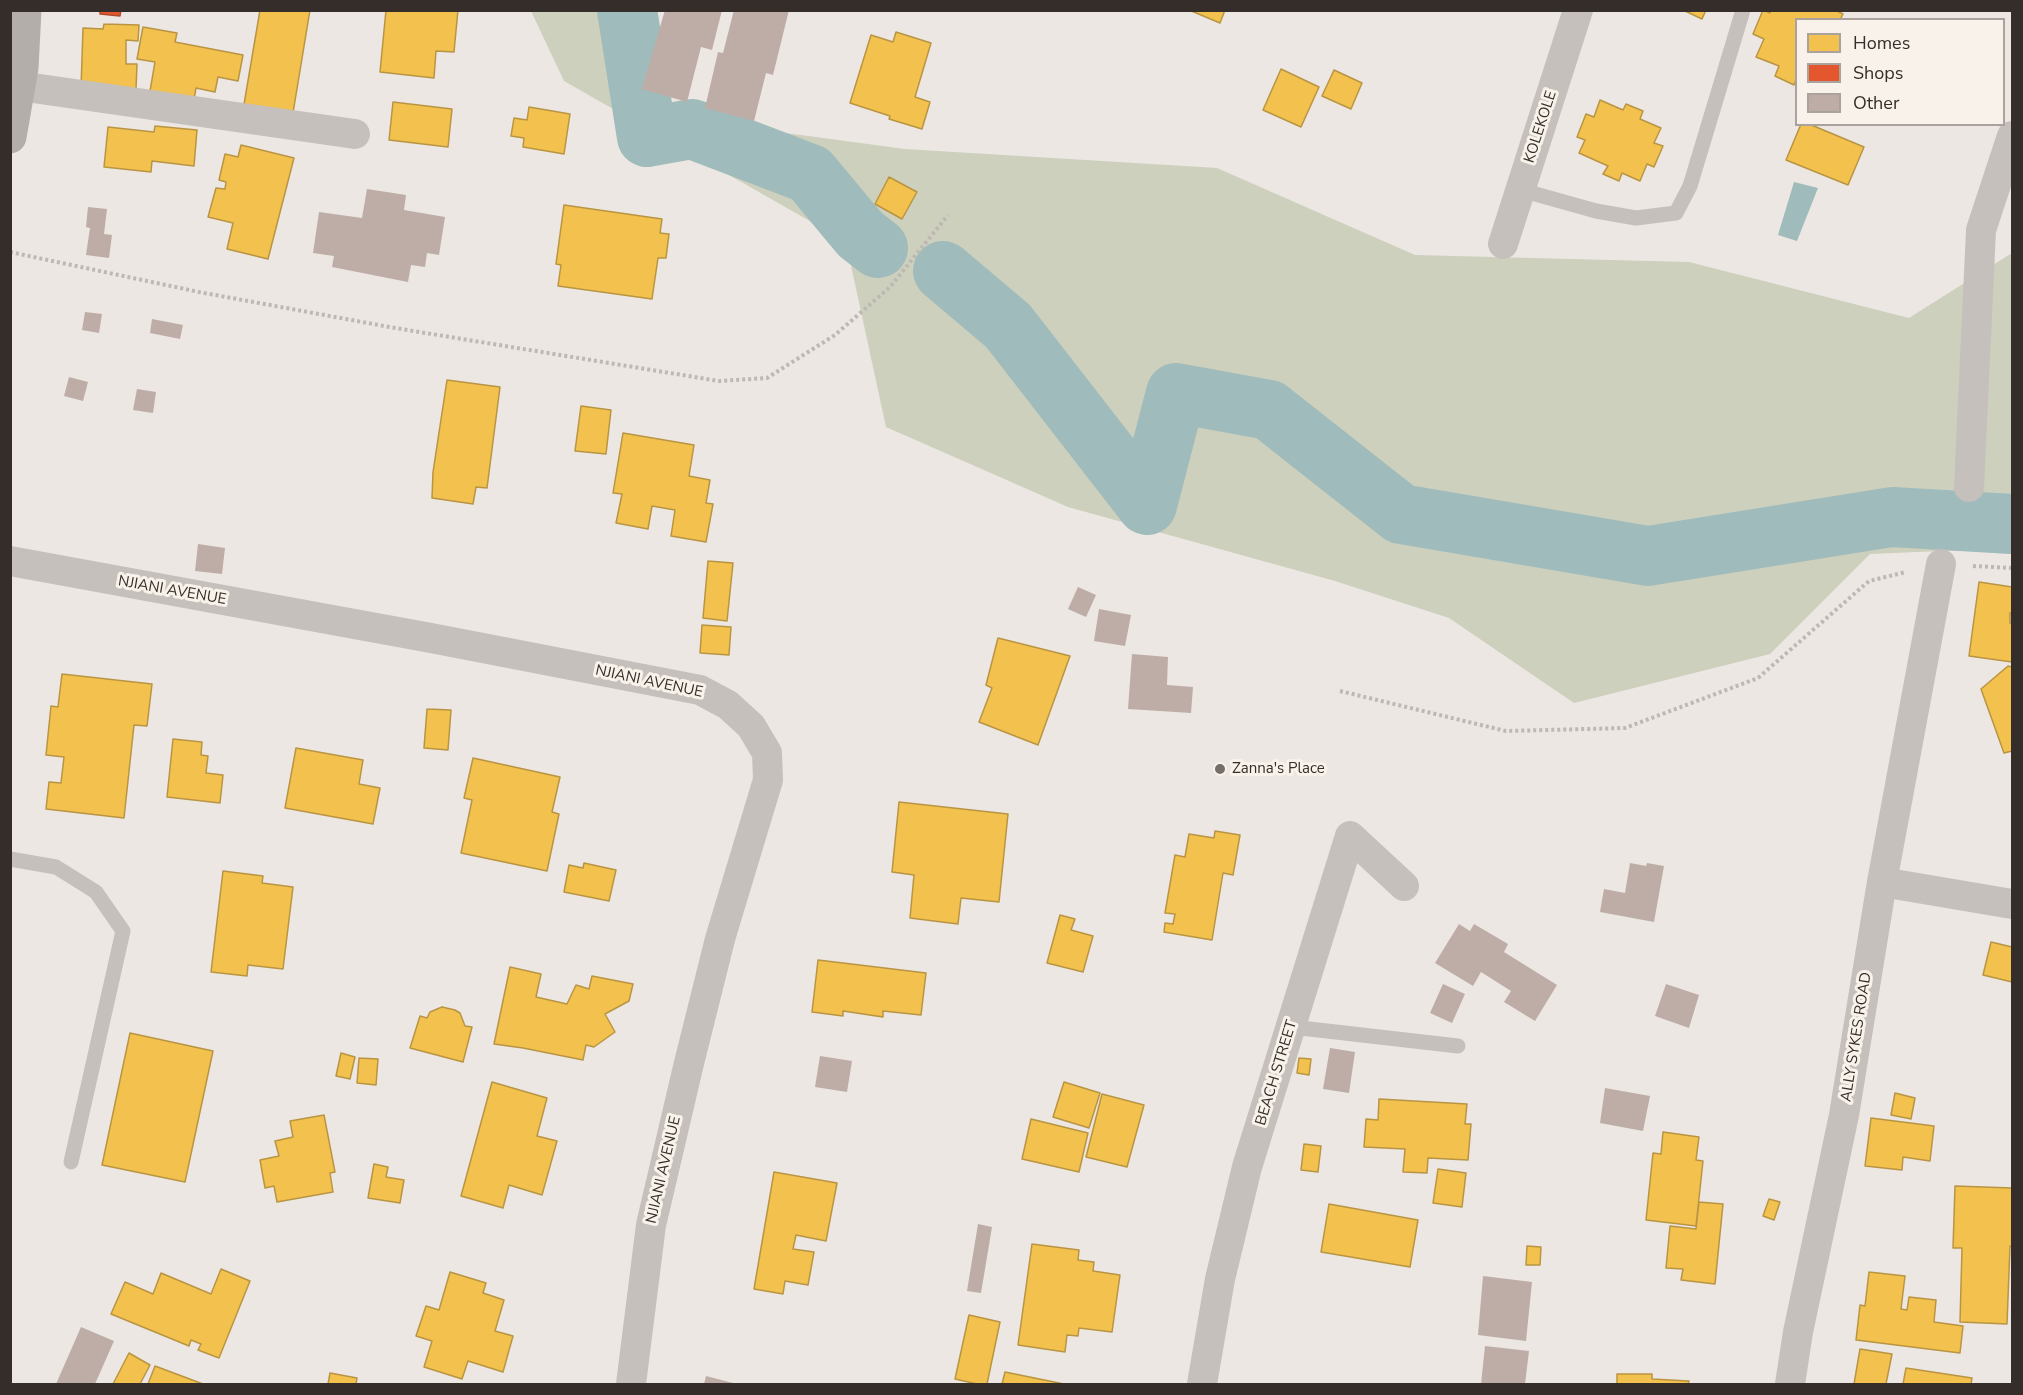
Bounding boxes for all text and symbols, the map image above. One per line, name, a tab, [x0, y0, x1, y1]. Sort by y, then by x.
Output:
legend	[1795, 18, 2005, 126]
text: Homes	[1853, 31, 1910, 55]
text: Shops	[1853, 61, 1903, 85]
street label: KOLEKOLE	[1521, 89, 1561, 165]
text: Other	[1853, 91, 1899, 115]
street label: NJIANI AVENUE	[117, 573, 227, 609]
street label: NJIANI AVENUE	[594, 662, 704, 702]
place label: Zanna's Place	[1232, 760, 1325, 778]
marker: Zanna's Place	[1213, 762, 1227, 776]
street label: ALLY SYKES ROAD	[1838, 971, 1876, 1103]
street label: BEACH STREET	[1252, 1018, 1302, 1128]
street label: NJIANI AVENUE	[643, 1115, 685, 1225]

